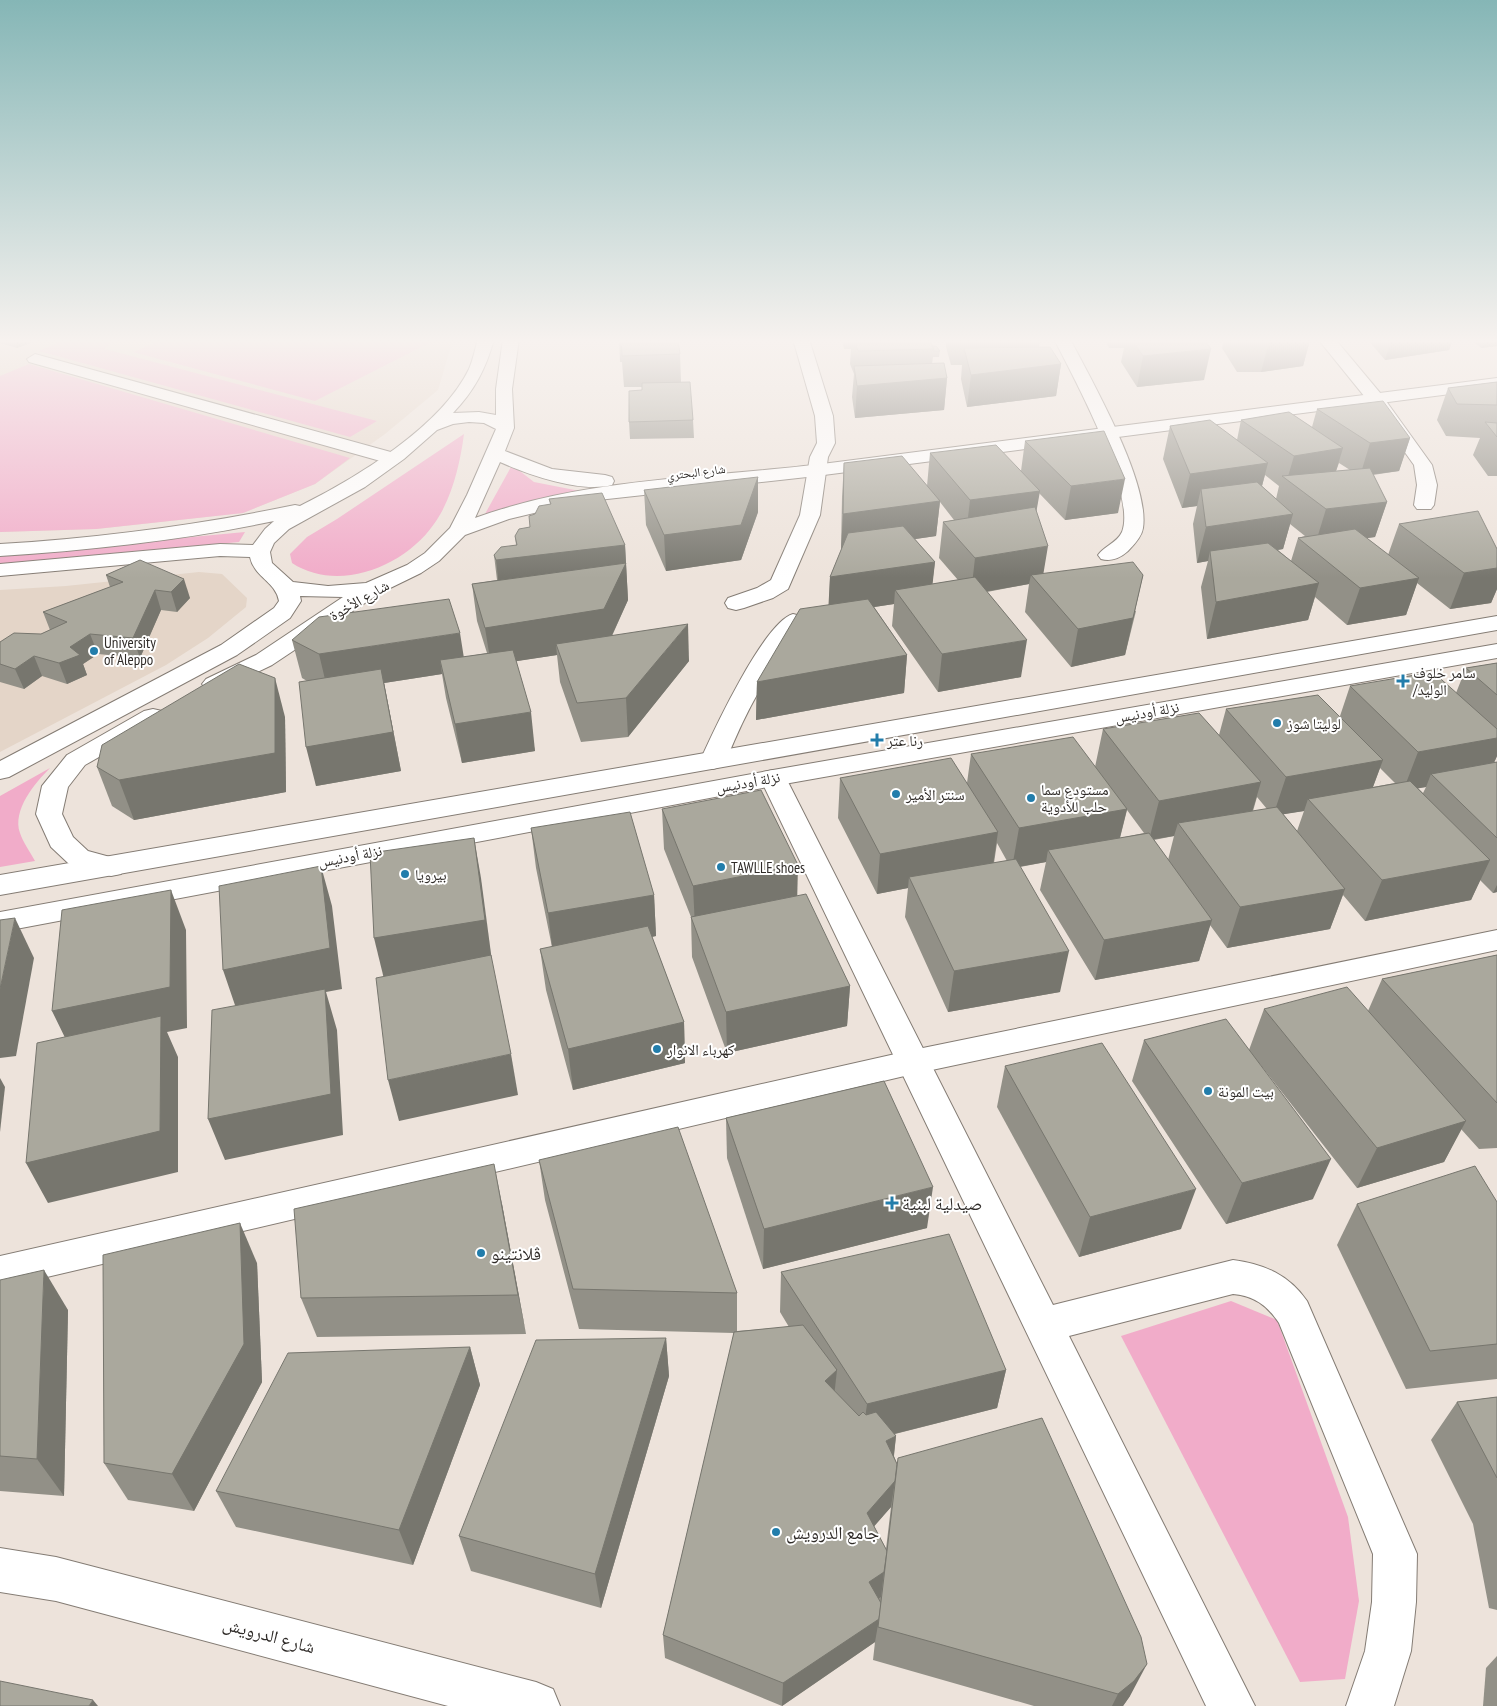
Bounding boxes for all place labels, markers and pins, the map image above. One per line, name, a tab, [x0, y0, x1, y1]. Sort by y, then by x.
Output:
place label: University of Aleppo	[104, 633, 156, 669]
marker: University of Aleppo	[88, 645, 100, 657]
place label: سامر خلوف /الوليد	[1412, 663, 1476, 699]
marker: سامر خلوف /الوليد	[1397, 675, 1409, 687]
place label: لوليتا شوز	[1286, 714, 1341, 733]
marker: لوليتا شوز	[1271, 717, 1283, 729]
place label: رنا عتر	[886, 731, 923, 750]
marker: رنا عتر	[871, 734, 883, 746]
place label: مستودع سما حلب للأدوية	[1041, 780, 1109, 816]
place label: سنتر الأمير	[905, 785, 965, 804]
marker: سنتر الأمير	[890, 788, 902, 800]
marker: مستودع سما حلب للأدوية	[1025, 792, 1037, 804]
place label: TAWLLE shoes	[731, 858, 805, 877]
marker: TAWLLE shoes	[715, 861, 727, 873]
place label: بيرويا	[415, 865, 447, 884]
marker: بيرويا	[399, 868, 411, 880]
place label: كهرباء الانوار	[666, 1040, 735, 1059]
marker: كهرباء الانوار	[651, 1043, 663, 1055]
place label: بيت المونة	[1218, 1082, 1274, 1101]
marker: بيت المونة	[1202, 1085, 1214, 1097]
place label: صيدلية لبنية	[902, 1192, 982, 1215]
marker: صيدلية لبنية	[886, 1197, 898, 1209]
place label: ڤلانتينو	[491, 1242, 541, 1265]
marker: ڤلانتينو	[475, 1247, 487, 1259]
place label: جامع الدرويش	[786, 1521, 879, 1545]
marker: جامع الدرويش	[770, 1526, 782, 1538]

